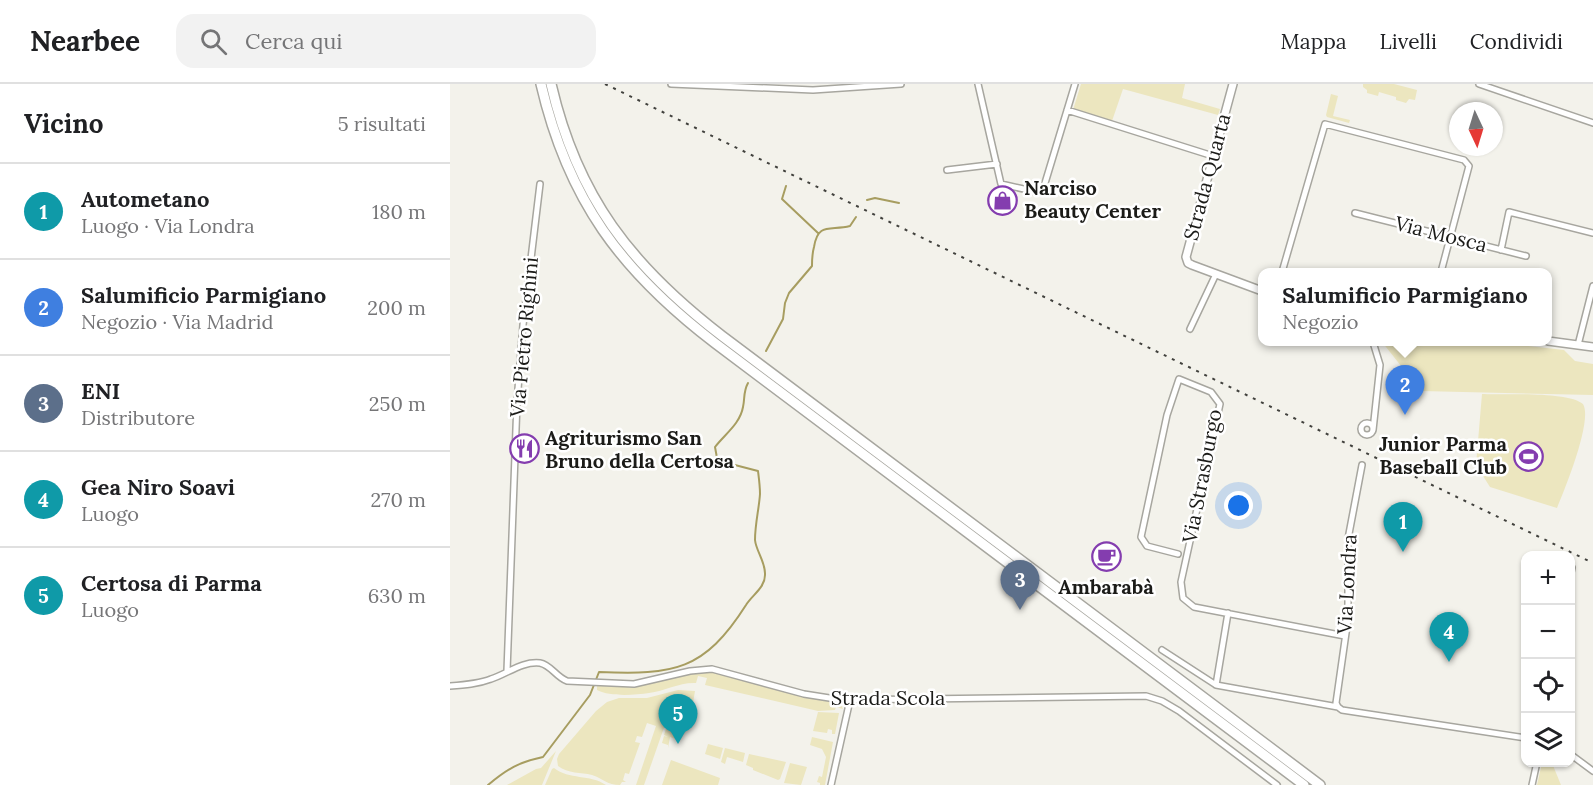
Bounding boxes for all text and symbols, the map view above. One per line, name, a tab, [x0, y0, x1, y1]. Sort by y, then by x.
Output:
search box	[176, 14, 596, 68]
text: Nearbee	[30, 23, 140, 59]
icon: search	[197, 25, 230, 58]
text: Cerca qui	[245, 27, 342, 55]
text: Mappa	[1281, 28, 1347, 55]
text: Livelli	[1380, 28, 1437, 55]
text: Condividi	[1470, 28, 1563, 55]
north arrow	[1449, 102, 1503, 156]
text: Vicino	[24, 107, 104, 140]
text: 5 risultati	[338, 111, 426, 136]
street label: Strada Quarta	[1178, 111, 1235, 243]
place label: Narciso Beauty Center	[1024, 175, 1161, 223]
shop icon: Narciso Beauty Center	[987, 184, 1019, 216]
text: Autometano	[81, 185, 209, 213]
text: 1	[39, 199, 48, 224]
text: 180 m	[372, 199, 426, 224]
street label: Via Mosca	[1391, 210, 1490, 257]
text: Luogo · Via Londra	[81, 213, 255, 238]
street label: Via Pietro Righini	[504, 256, 543, 419]
popup	[1258, 268, 1552, 346]
text: Salumificio Parmigiano	[81, 281, 326, 309]
text: Salumificio Parmigiano	[1282, 281, 1528, 309]
text: 2	[38, 295, 49, 320]
text: 200 m	[367, 295, 426, 320]
text: Negozio · Via Madrid	[81, 309, 273, 334]
text: Negozio	[1282, 309, 1358, 334]
pin: 2	[1386, 366, 1424, 415]
text: ENI	[81, 377, 120, 405]
text: 3	[38, 391, 49, 416]
text: 250 m	[369, 391, 426, 416]
text: Distributore	[81, 405, 195, 430]
street label: Via Strasburgo	[1176, 407, 1227, 546]
place label: Agriturismo San Bruno della Certosa	[545, 425, 735, 473]
place label: Junior Parma Baseball Club	[1379, 431, 1508, 479]
restaurant icon: Agriturismo San Bruno della Certosa	[508, 433, 540, 465]
sports icon: Junior Parma Baseball Club	[1512, 440, 1544, 472]
text: Gea Niro Soavi	[81, 473, 235, 501]
text: 4	[38, 487, 49, 512]
text: 270 m	[370, 487, 426, 512]
your location	[1224, 491, 1253, 520]
text: Luogo	[81, 501, 139, 526]
pin: 1	[1384, 502, 1422, 552]
street label: Via Londra	[1331, 533, 1362, 636]
cafe icon: Ambarabà	[1090, 541, 1122, 573]
map controls	[1521, 551, 1575, 767]
button: +	[1521, 551, 1575, 605]
pin: 3	[1000, 560, 1040, 610]
text: Certosa di Parma	[81, 569, 262, 597]
place label: Ambarabà	[1058, 574, 1154, 599]
text: 5	[38, 583, 49, 608]
text: 630 m	[368, 583, 426, 608]
text: Luogo	[81, 597, 139, 622]
button: −	[1521, 605, 1575, 659]
pin: 4	[1430, 612, 1468, 662]
button: locate	[1521, 659, 1575, 713]
street label: Strada Scola	[831, 685, 945, 710]
pin: 5	[658, 694, 698, 744]
button: layers	[1521, 713, 1575, 767]

